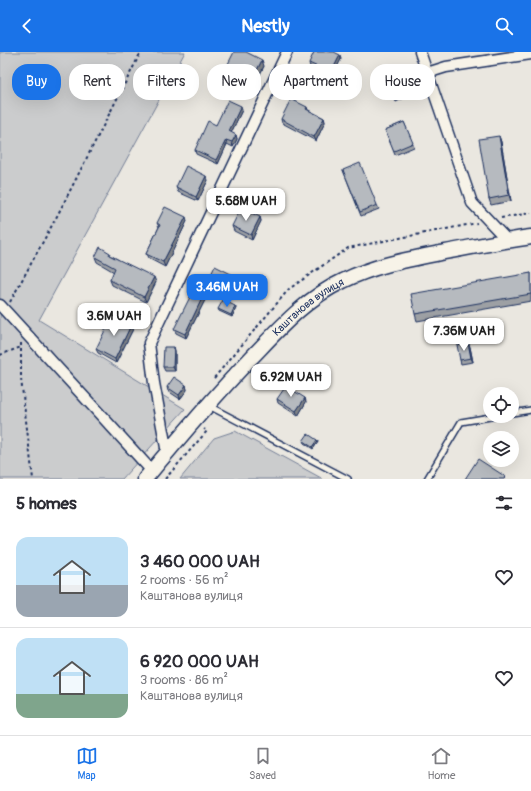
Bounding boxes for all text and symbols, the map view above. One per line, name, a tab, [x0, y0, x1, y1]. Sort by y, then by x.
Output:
icon: back	[16, 15, 38, 37]
text: Nestly	[241, 15, 290, 38]
icon: search	[493, 15, 515, 37]
chip: Buy	[12, 64, 61, 100]
chip: Rent	[69, 64, 125, 100]
chip: Filters	[133, 64, 199, 100]
chip: New	[207, 64, 261, 100]
chip: Apartment	[269, 64, 362, 100]
chip: House	[370, 64, 435, 100]
pin: 5.68M UAH	[200, 188, 292, 222]
text: 5.68M UAH	[215, 193, 277, 209]
pin: 3.46M UAH	[181, 274, 273, 308]
street label: Каштанова вулиця	[270, 275, 346, 338]
text: 3.46M UAH	[196, 279, 258, 295]
pin: 3.6M UAH	[73, 303, 155, 337]
text: 3.6M UAH	[86, 308, 142, 324]
pin: 7.36M UAH	[418, 318, 510, 352]
text: 7.36M UAH	[433, 323, 495, 339]
pin: 6.92M UAH	[245, 364, 337, 398]
text: 6.92M UAH	[260, 369, 322, 385]
map controls	[483, 387, 519, 467]
button: locate	[483, 387, 519, 423]
button: layers	[483, 431, 519, 467]
icon: filters	[493, 492, 515, 514]
text: 5 homes	[16, 493, 77, 514]
text: 3 460 000 UAH	[140, 551, 260, 572]
icon: home	[48, 553, 96, 601]
icon: heart	[493, 566, 515, 588]
text: 2 rooms · 56 m²	[140, 572, 228, 588]
text: Каштанова вулиця	[140, 588, 243, 604]
text: 6 920 000 UAH	[140, 651, 259, 672]
icon: home	[48, 654, 96, 702]
icon: heart	[493, 667, 515, 689]
text: 3 rooms · 86 m²	[140, 672, 228, 688]
text: Каштанова вулиця	[140, 688, 243, 704]
tab: Map	[76, 745, 98, 782]
tab: Saved	[249, 745, 276, 782]
tab: Home	[428, 745, 455, 782]

